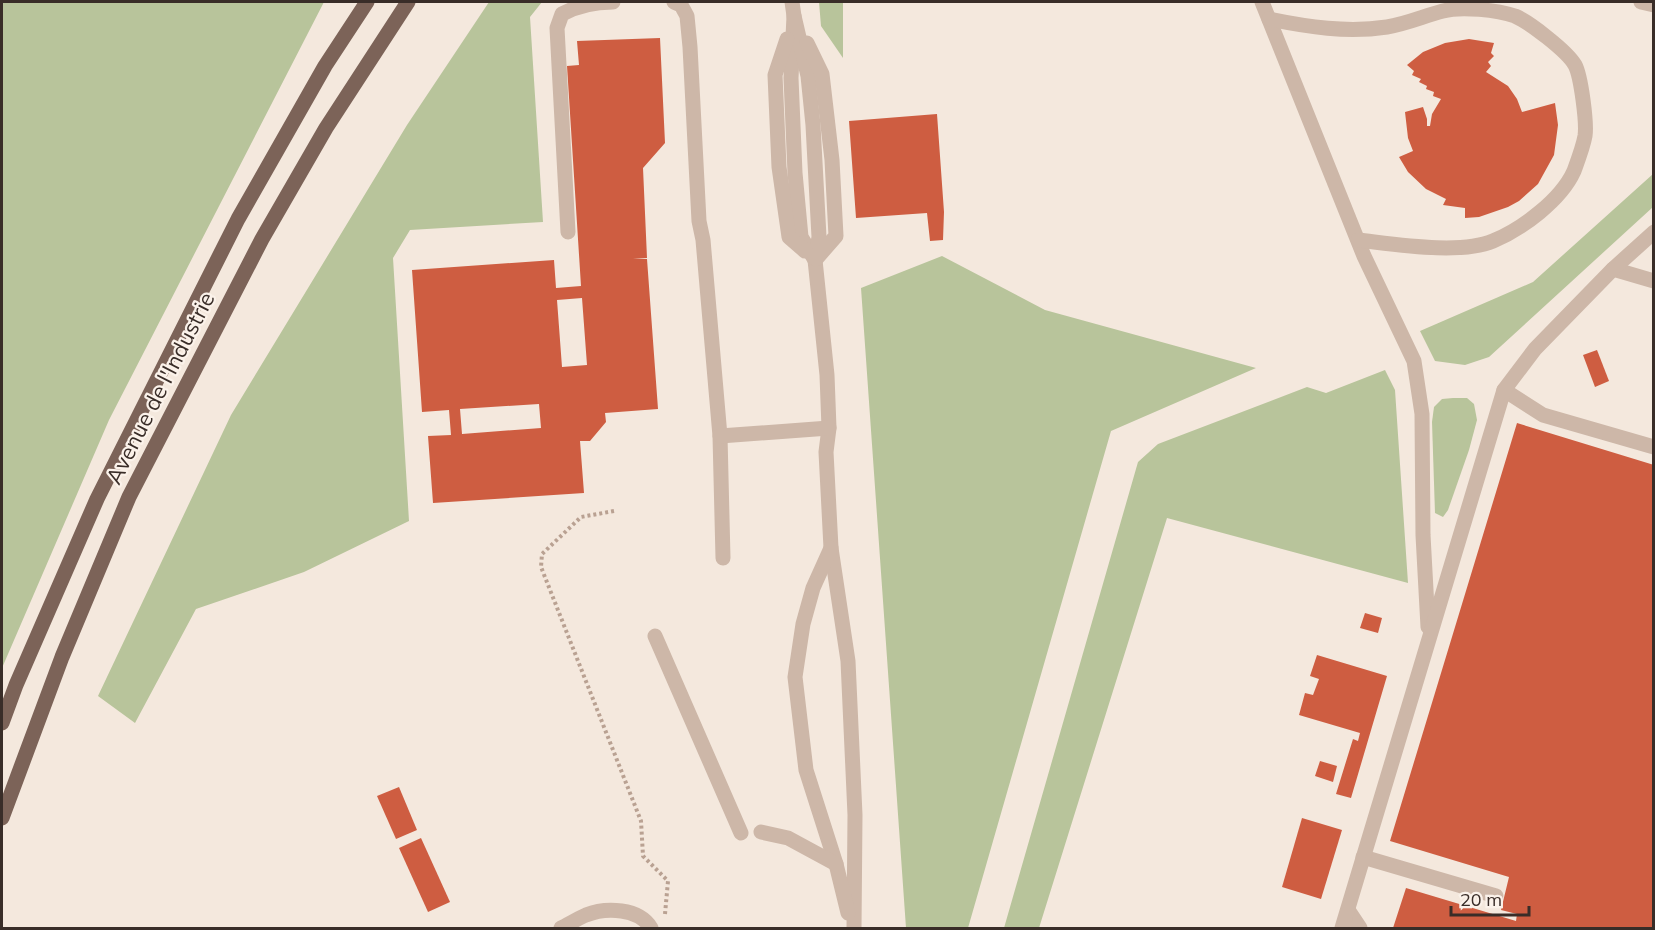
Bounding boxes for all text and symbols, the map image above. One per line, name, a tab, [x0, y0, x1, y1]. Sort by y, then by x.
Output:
street label: Avenue de l'Industrie	[100, 287, 220, 489]
scale bar	[1451, 879, 1529, 917]
text: 20 m	[1460, 888, 1502, 911]

